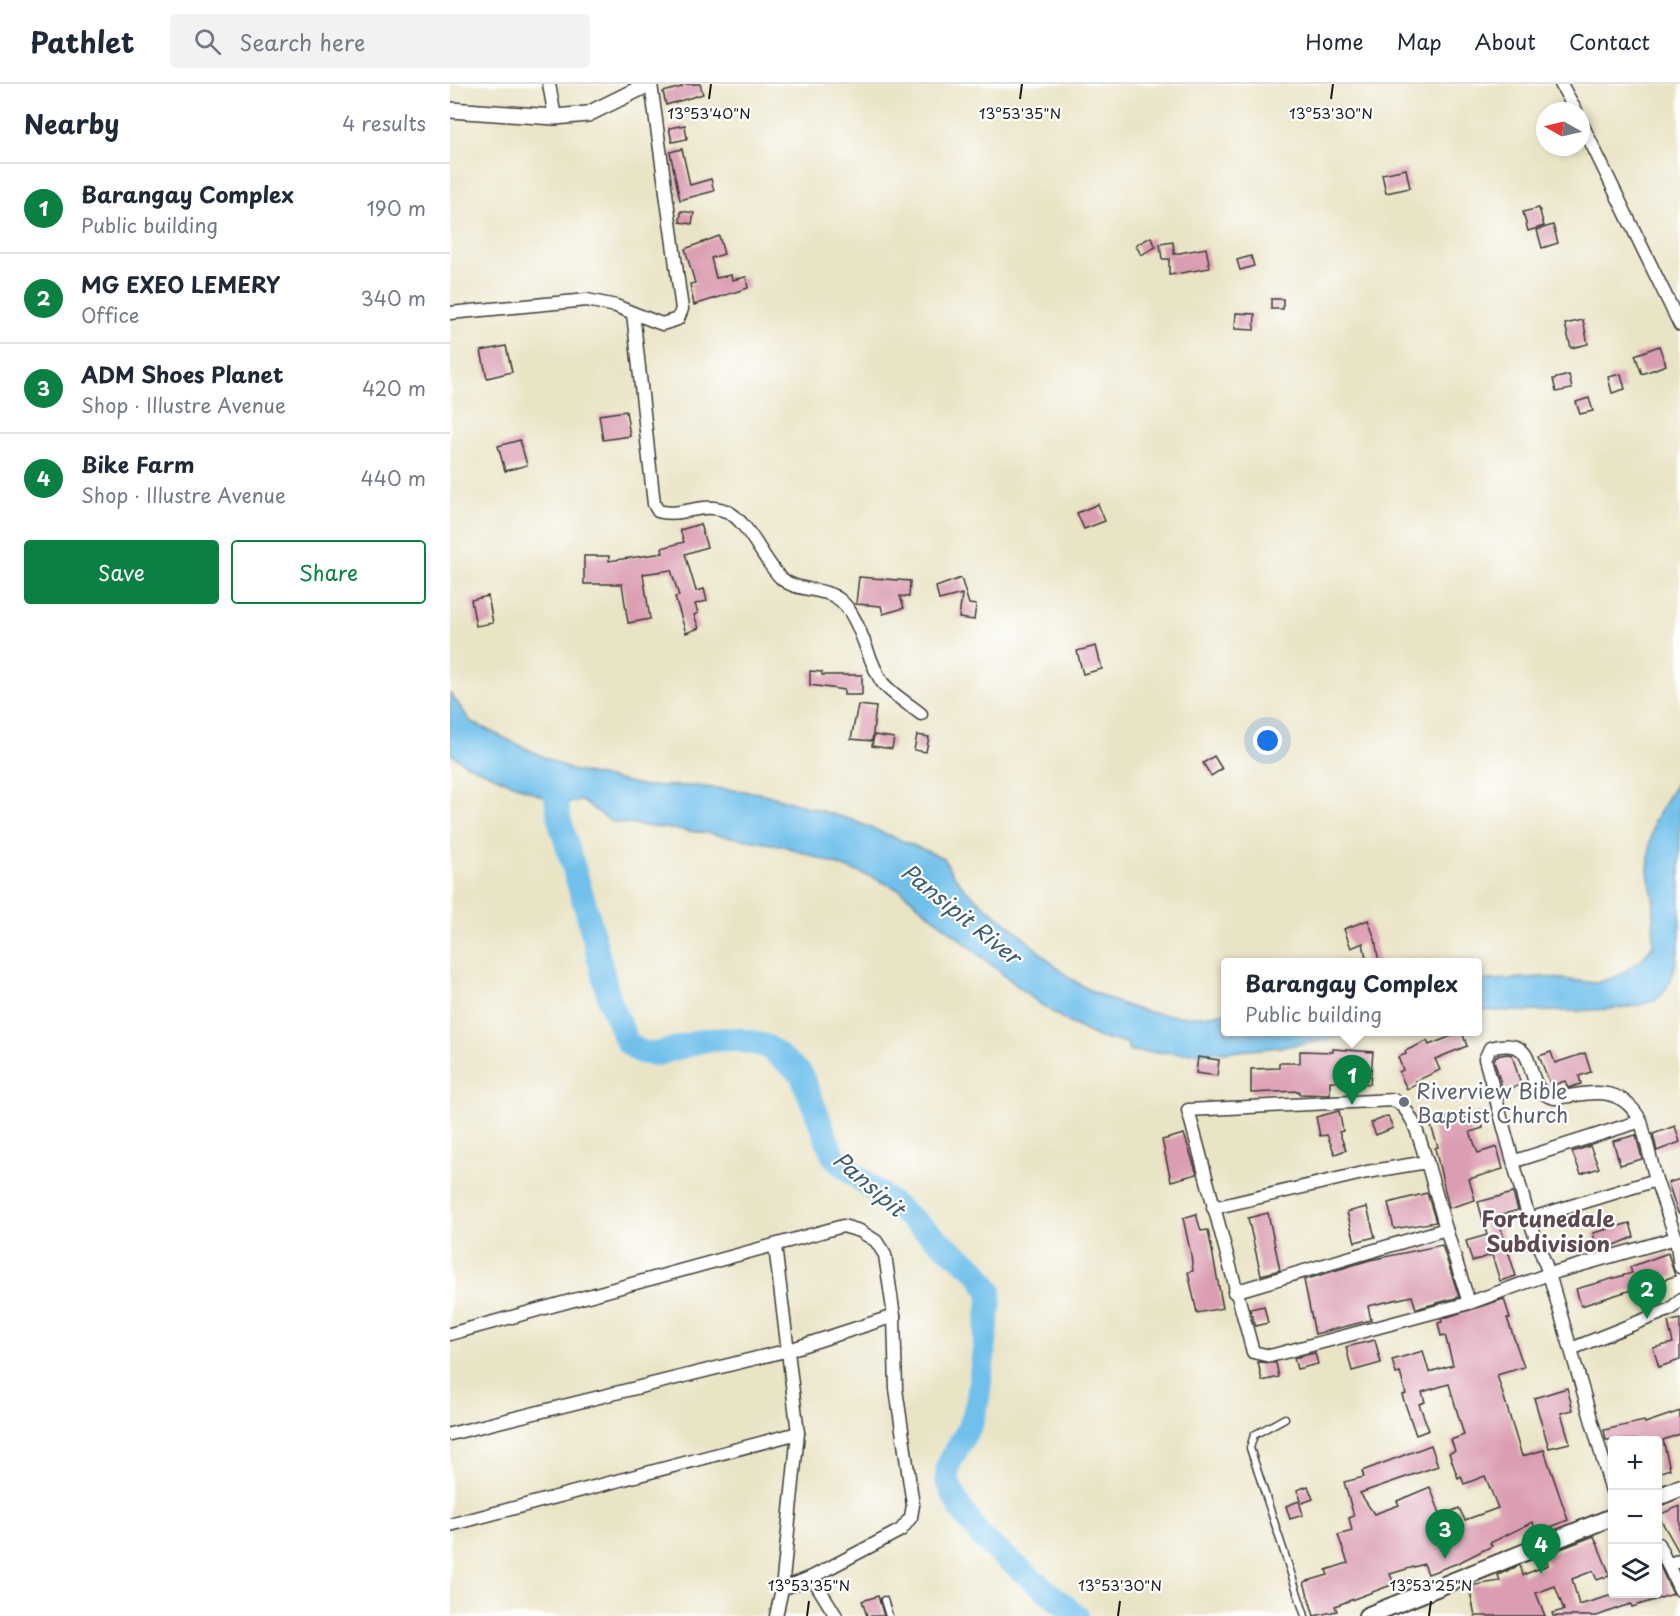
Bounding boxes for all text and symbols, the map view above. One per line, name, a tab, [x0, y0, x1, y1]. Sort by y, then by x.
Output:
search box	[170, 14, 590, 68]
text: Pathlet	[30, 20, 134, 63]
icon: search	[191, 25, 224, 58]
text: Search here	[239, 25, 365, 58]
text: Home	[1305, 25, 1364, 57]
text: Map	[1397, 25, 1442, 57]
text: About	[1475, 25, 1536, 57]
text: Contact	[1569, 25, 1650, 57]
text: 13°53'40"N	[667, 101, 751, 124]
text: 13°53'35"N	[979, 101, 1061, 124]
text: 13°53'30"N	[1289, 101, 1373, 124]
north arrow	[1536, 102, 1590, 156]
text: Nearby	[24, 104, 119, 143]
text: 4 results	[342, 108, 426, 138]
text: Barangay Complex	[81, 177, 294, 210]
text: 1	[39, 193, 48, 223]
text: 190 m	[367, 193, 426, 223]
text: Public building	[81, 210, 218, 240]
text: MG EXEO LEMERY	[81, 267, 280, 300]
text: 2	[36, 283, 51, 313]
text: 340 m	[361, 283, 426, 313]
text: Office	[81, 300, 139, 330]
text: ADM Shoes Planet	[81, 357, 283, 390]
text: 3	[37, 373, 50, 403]
text: 420 m	[362, 373, 426, 403]
text: Shop · Illustre Avenue	[81, 390, 286, 420]
text: Bike Farm	[81, 447, 195, 480]
text: 4	[37, 463, 50, 493]
text: 440 m	[361, 463, 426, 493]
text: Shop · Illustre Avenue	[81, 480, 286, 510]
button: Save	[24, 540, 219, 604]
button: Share	[231, 540, 426, 604]
your location	[1253, 726, 1282, 755]
water label: Pansipit River	[895, 854, 1031, 973]
popup	[1221, 958, 1482, 1036]
text: Barangay Complex	[1245, 966, 1458, 999]
text: Public building	[1245, 999, 1382, 1029]
pin: 1	[1332, 1056, 1372, 1105]
place label: Riverview Bible Baptist Church	[1416, 1074, 1568, 1130]
marker: Riverview Bible Baptist Church	[1397, 1095, 1411, 1109]
water label: Pansipit	[827, 1143, 915, 1225]
district label: Fortunedale Subdivision	[1481, 1201, 1615, 1259]
pin: 2	[1628, 1270, 1666, 1319]
map controls	[1608, 1436, 1662, 1598]
button: +	[1608, 1436, 1662, 1490]
button: −	[1608, 1490, 1662, 1544]
pin: 3	[1426, 1510, 1464, 1559]
pin: 4	[1522, 1524, 1560, 1574]
button: layers	[1608, 1544, 1662, 1598]
text: 13°53'35"N	[768, 1573, 850, 1596]
text: 13°53'30"N	[1078, 1573, 1162, 1596]
text: 13°53'25"N	[1389, 1573, 1473, 1596]

